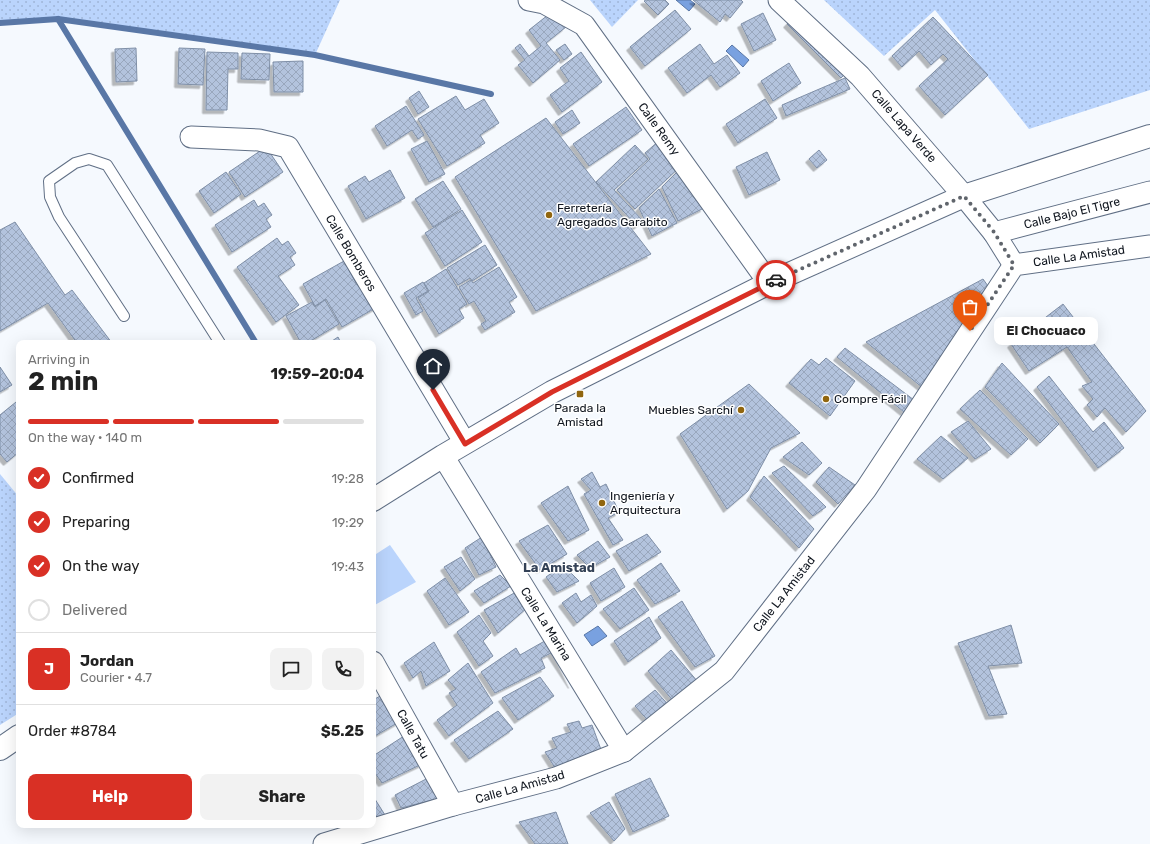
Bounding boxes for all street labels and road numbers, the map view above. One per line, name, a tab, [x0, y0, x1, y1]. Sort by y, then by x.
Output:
street label: Calle Lapa Verde	[868, 87, 940, 166]
street label: Calle Remy	[635, 100, 683, 158]
street label: Calle Bajo El Tigre	[1022, 194, 1122, 232]
street label: Calle Bomberos	[323, 212, 379, 294]
street label: Calle La Amistad	[1032, 243, 1126, 269]
street label: Calle La Amistad	[750, 553, 818, 635]
street label: Calle La Marina	[518, 585, 574, 663]
street label: Calle Tatu	[394, 707, 432, 761]
street label: Calle La Amistad	[474, 768, 566, 806]

